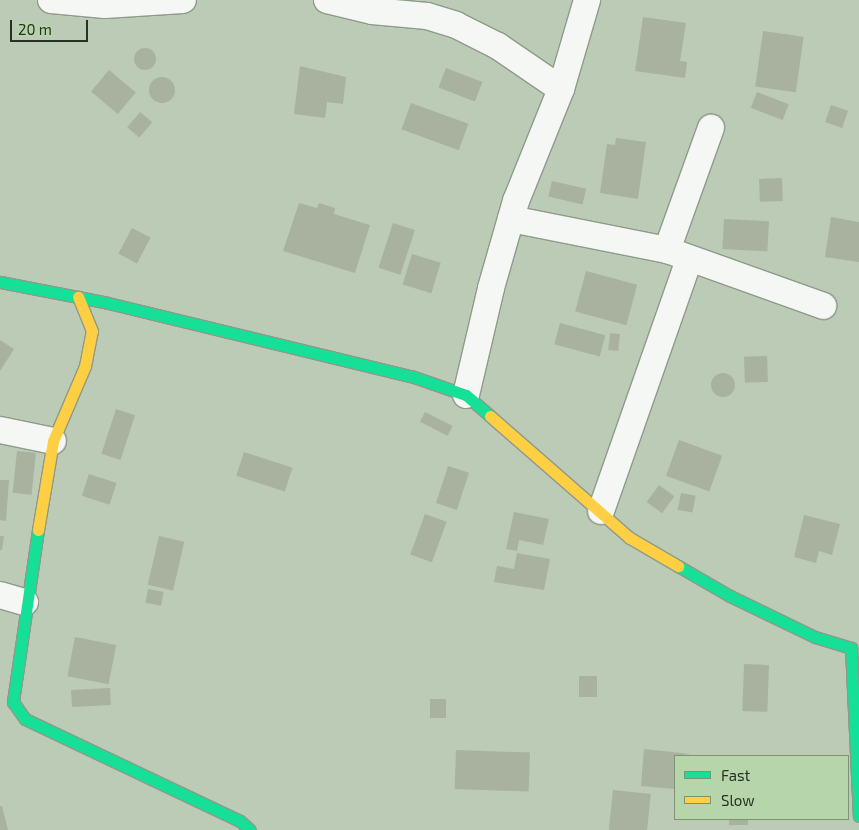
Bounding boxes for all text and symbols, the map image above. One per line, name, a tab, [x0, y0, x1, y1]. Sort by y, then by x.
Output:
scale bar	[12, 10, 90, 42]
text: 20 m	[18, 20, 52, 38]
legend	[674, 755, 849, 820]
text: Fast	[721, 766, 750, 784]
text: Slow	[721, 791, 755, 809]

